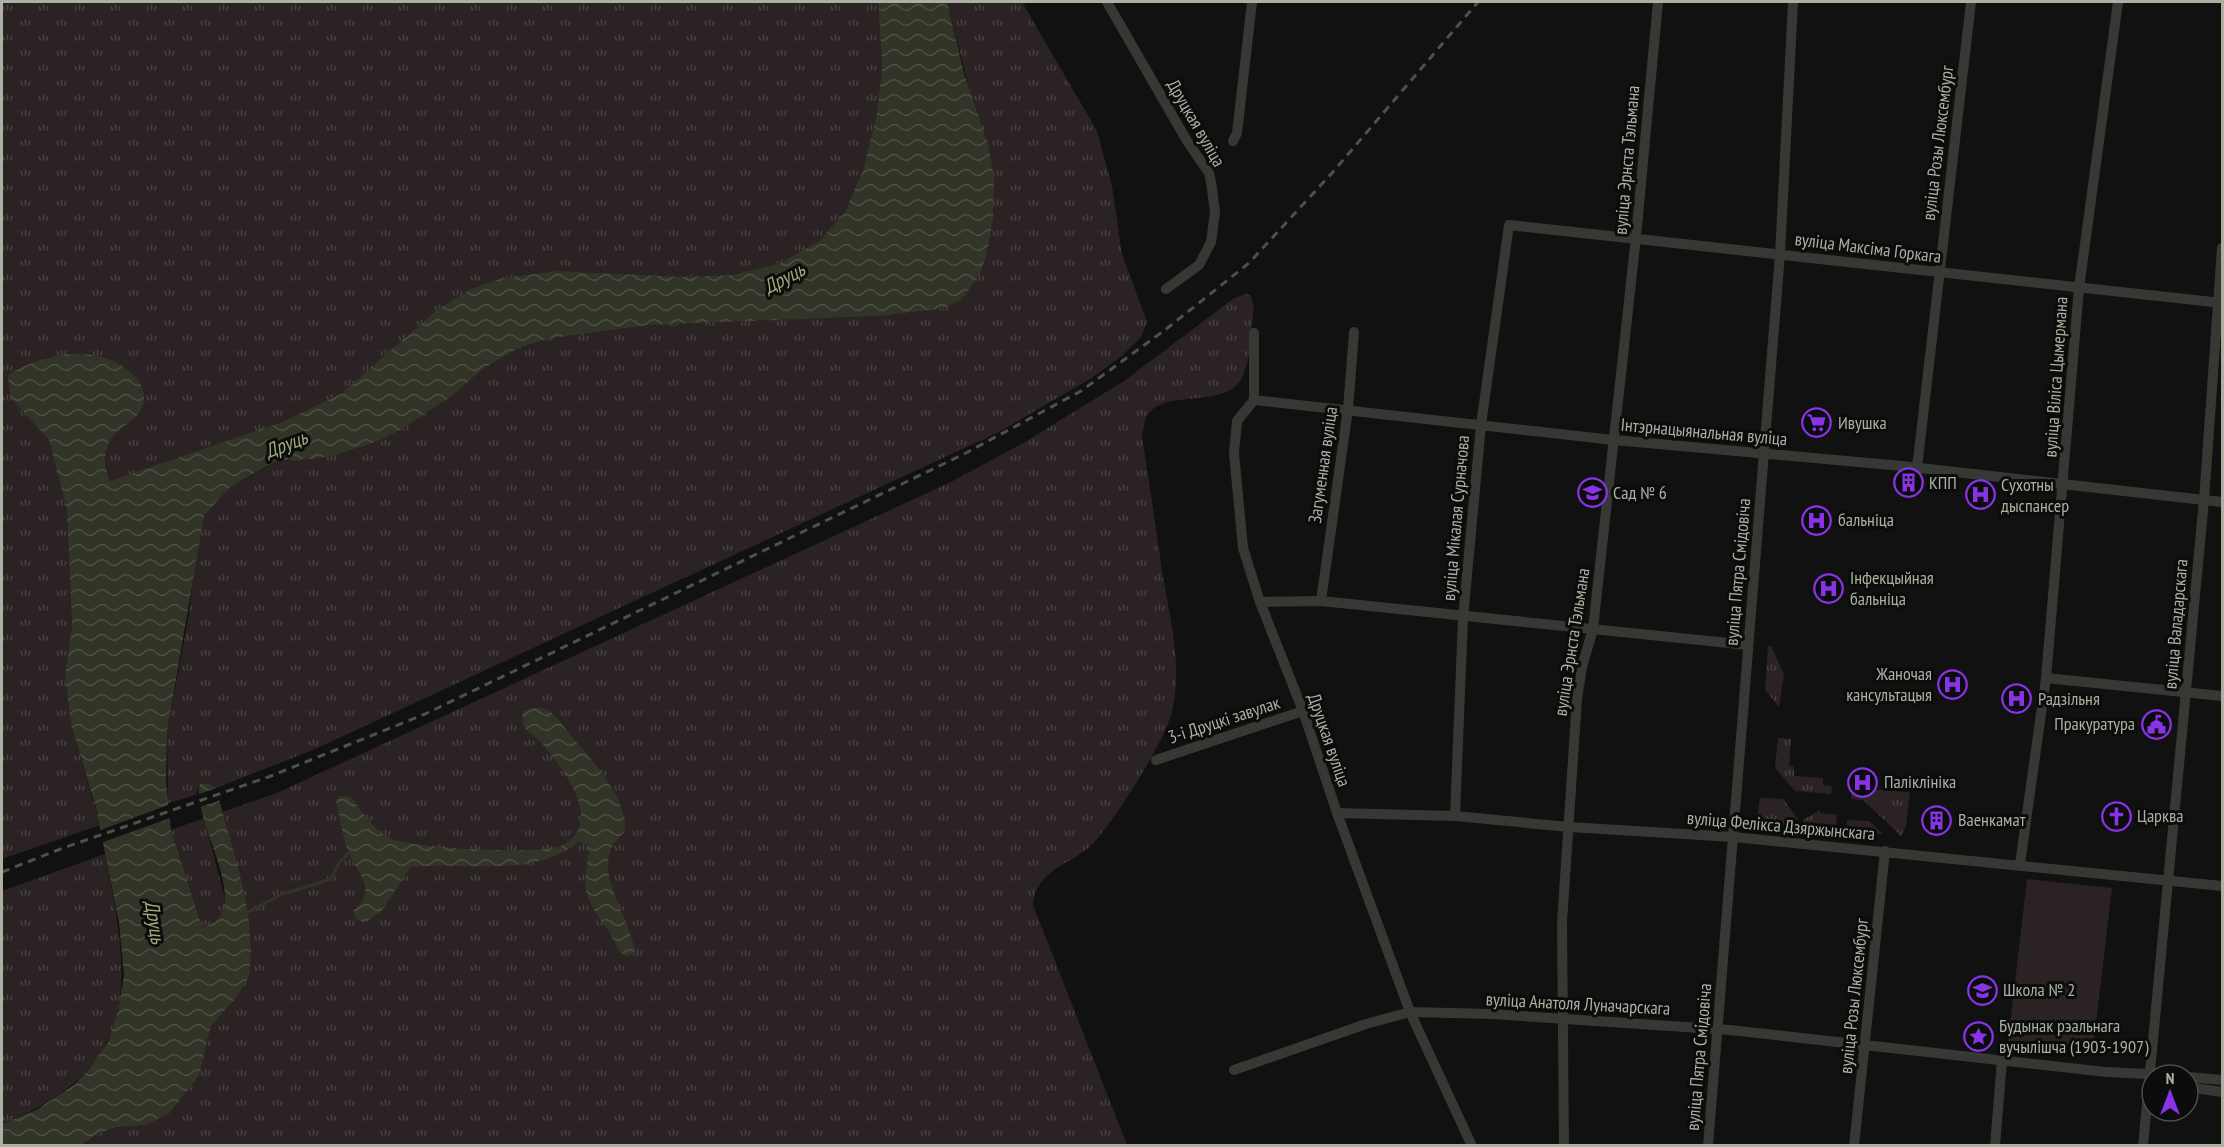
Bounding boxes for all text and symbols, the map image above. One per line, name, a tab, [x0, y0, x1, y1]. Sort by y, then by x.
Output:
street label: вуліца Розы Люксембург	[1917, 63, 1959, 222]
street label: Друцкая вуліца	[1162, 75, 1231, 171]
street label: вуліца Эрнста Тэльмана	[1609, 85, 1644, 235]
street label: вуліца Максіма Горкага	[1794, 227, 1943, 268]
water label: Друць	[758, 256, 810, 300]
street label: вуліца Віліса Цымермана	[2038, 296, 2073, 458]
street label: Загуменная вуліца	[1303, 405, 1342, 525]
supermarket icon: Ивушка	[1801, 407, 1833, 439]
place label: Ивушка	[1838, 411, 1887, 434]
street label: Інтэрнацыянальная вуліца	[1620, 413, 1788, 450]
water label: Друць	[260, 424, 312, 464]
street label: вуліца Мікалая Сурначова	[1437, 434, 1474, 602]
building icon: КПП	[1892, 467, 1924, 499]
place label: КПП	[1929, 471, 1957, 494]
place label: Сухотны дыспансер	[2001, 473, 2069, 517]
school or university icon: Сад № 6	[1576, 477, 1608, 509]
hospital icon: Сухотны дыспансер	[1964, 479, 1996, 511]
place label: Сад № 6	[1613, 481, 1667, 504]
street label: вуліца Пятра Смідовіча	[1720, 497, 1755, 647]
hospital icon: бальніца	[1801, 504, 1833, 536]
place label: бальніца	[1838, 508, 1894, 531]
street label: вуліца Валадарскага	[2158, 558, 2193, 690]
street label: вуліца Эрнста Тэльмана	[1548, 566, 1595, 717]
place label: Інфекцыйная бальніца	[1850, 566, 1934, 610]
hospital icon: Інфекцыйная бальніца	[1813, 572, 1845, 604]
place label: Жаночая кансультацыя	[1846, 662, 1932, 706]
hospital icon: Жаночая кансультацыя	[1937, 668, 1969, 700]
hospital icon: Радзільня	[2001, 683, 2033, 715]
place label: Радзільня	[2038, 687, 2100, 710]
street label: Друцкая вуліца	[1303, 690, 1356, 790]
street label: 3-і Друцкі завулак	[1165, 691, 1283, 748]
public building icon: Пракуратура	[2140, 708, 2172, 740]
place label: Пракуратура	[2054, 712, 2135, 735]
hospital icon: Паліклініка	[1847, 766, 1879, 798]
place label: Паліклініка	[1884, 770, 1956, 793]
church icon: Царква	[2100, 800, 2132, 832]
building icon: Ваенкамат	[1921, 804, 1953, 836]
place label: Царква	[2137, 804, 2183, 827]
street label: вуліца Фелікса Дзяржынскага	[1686, 806, 1876, 845]
place label: Ваенкамат	[1958, 808, 2026, 831]
water label: Друць	[139, 898, 171, 947]
street label: вуліца Розы Люксембург	[1834, 917, 1873, 1075]
school or university icon: Школа № 2	[1966, 974, 1998, 1006]
place label: Школа № 2	[2003, 978, 2075, 1001]
street label: вуліца Пятра Смідовіча	[1681, 982, 1716, 1132]
street label: вуліца Анатоля Луначарскага	[1485, 987, 1671, 1020]
place label: Будынак рэальнага вучылішча (1903-1907)	[1999, 1014, 2149, 1058]
place icon: Будынак рэальнага вучылішча (1903-1907)	[1962, 1020, 1994, 1052]
north arrow	[2140, 1063, 2200, 1123]
text: N	[2166, 1068, 2174, 1088]

